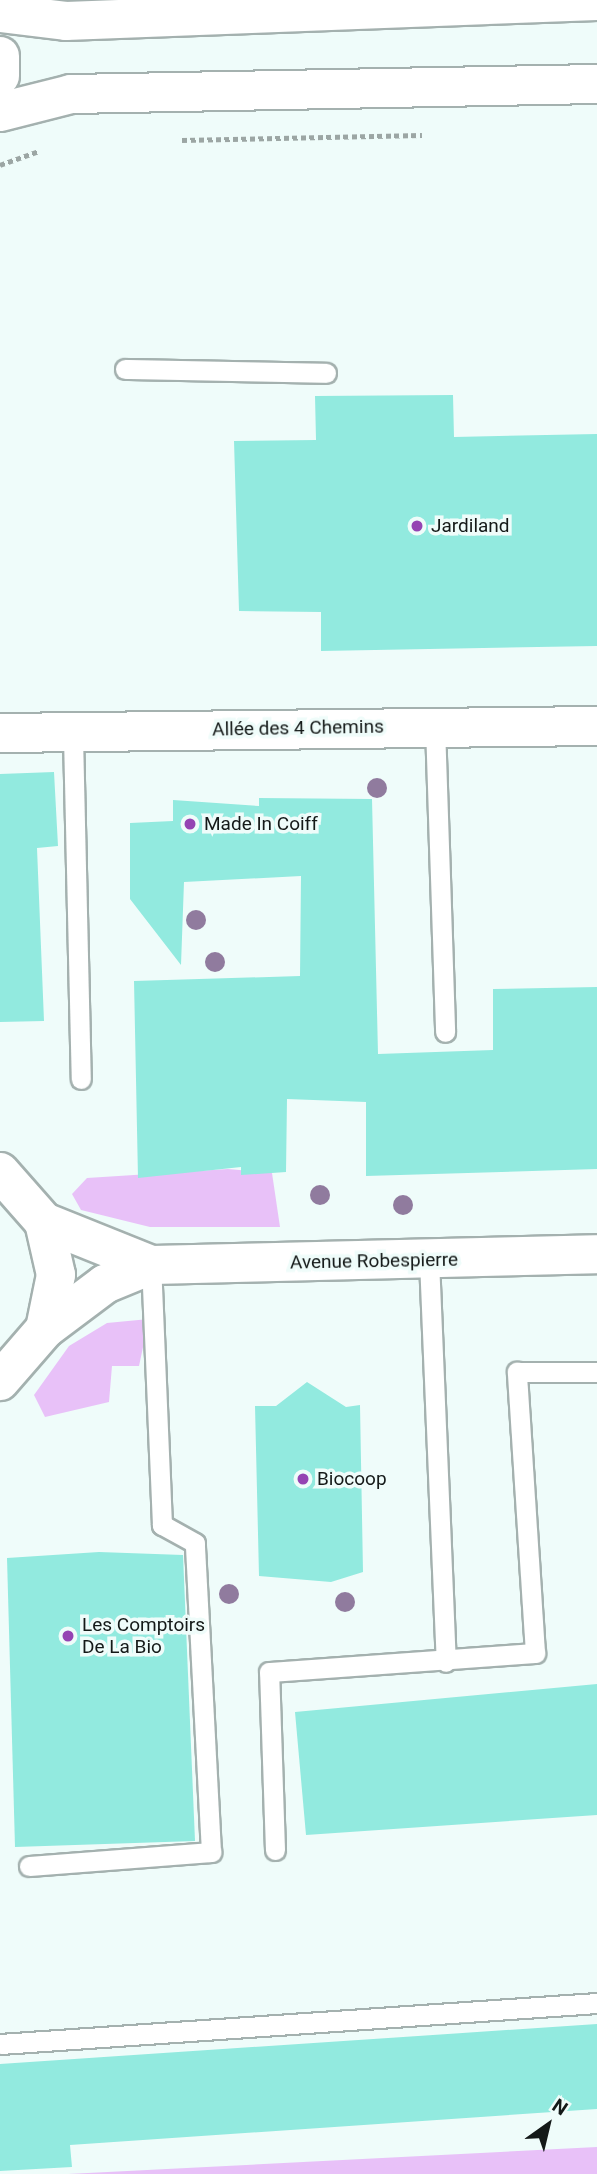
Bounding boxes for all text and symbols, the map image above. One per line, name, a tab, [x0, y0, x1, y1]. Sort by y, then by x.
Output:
place label: Jardiland	[431, 515, 510, 537]
marker: Jardiland	[409, 518, 425, 534]
street label: Allée des 4 Chemins	[212, 715, 384, 741]
place label: Made In Coiff	[204, 813, 318, 835]
marker: Made In Coiff	[182, 816, 198, 832]
street label: Avenue Robespierre	[290, 1248, 458, 1274]
place label: Biocoop	[317, 1468, 387, 1490]
marker: Biocoop	[295, 1471, 311, 1487]
place label: Les Comptoirs De La Bio	[82, 1614, 205, 1658]
marker: Les Comptoirs De La Bio	[60, 1628, 76, 1644]
north arrow	[513, 2090, 583, 2160]
text: N	[548, 2094, 572, 2120]

